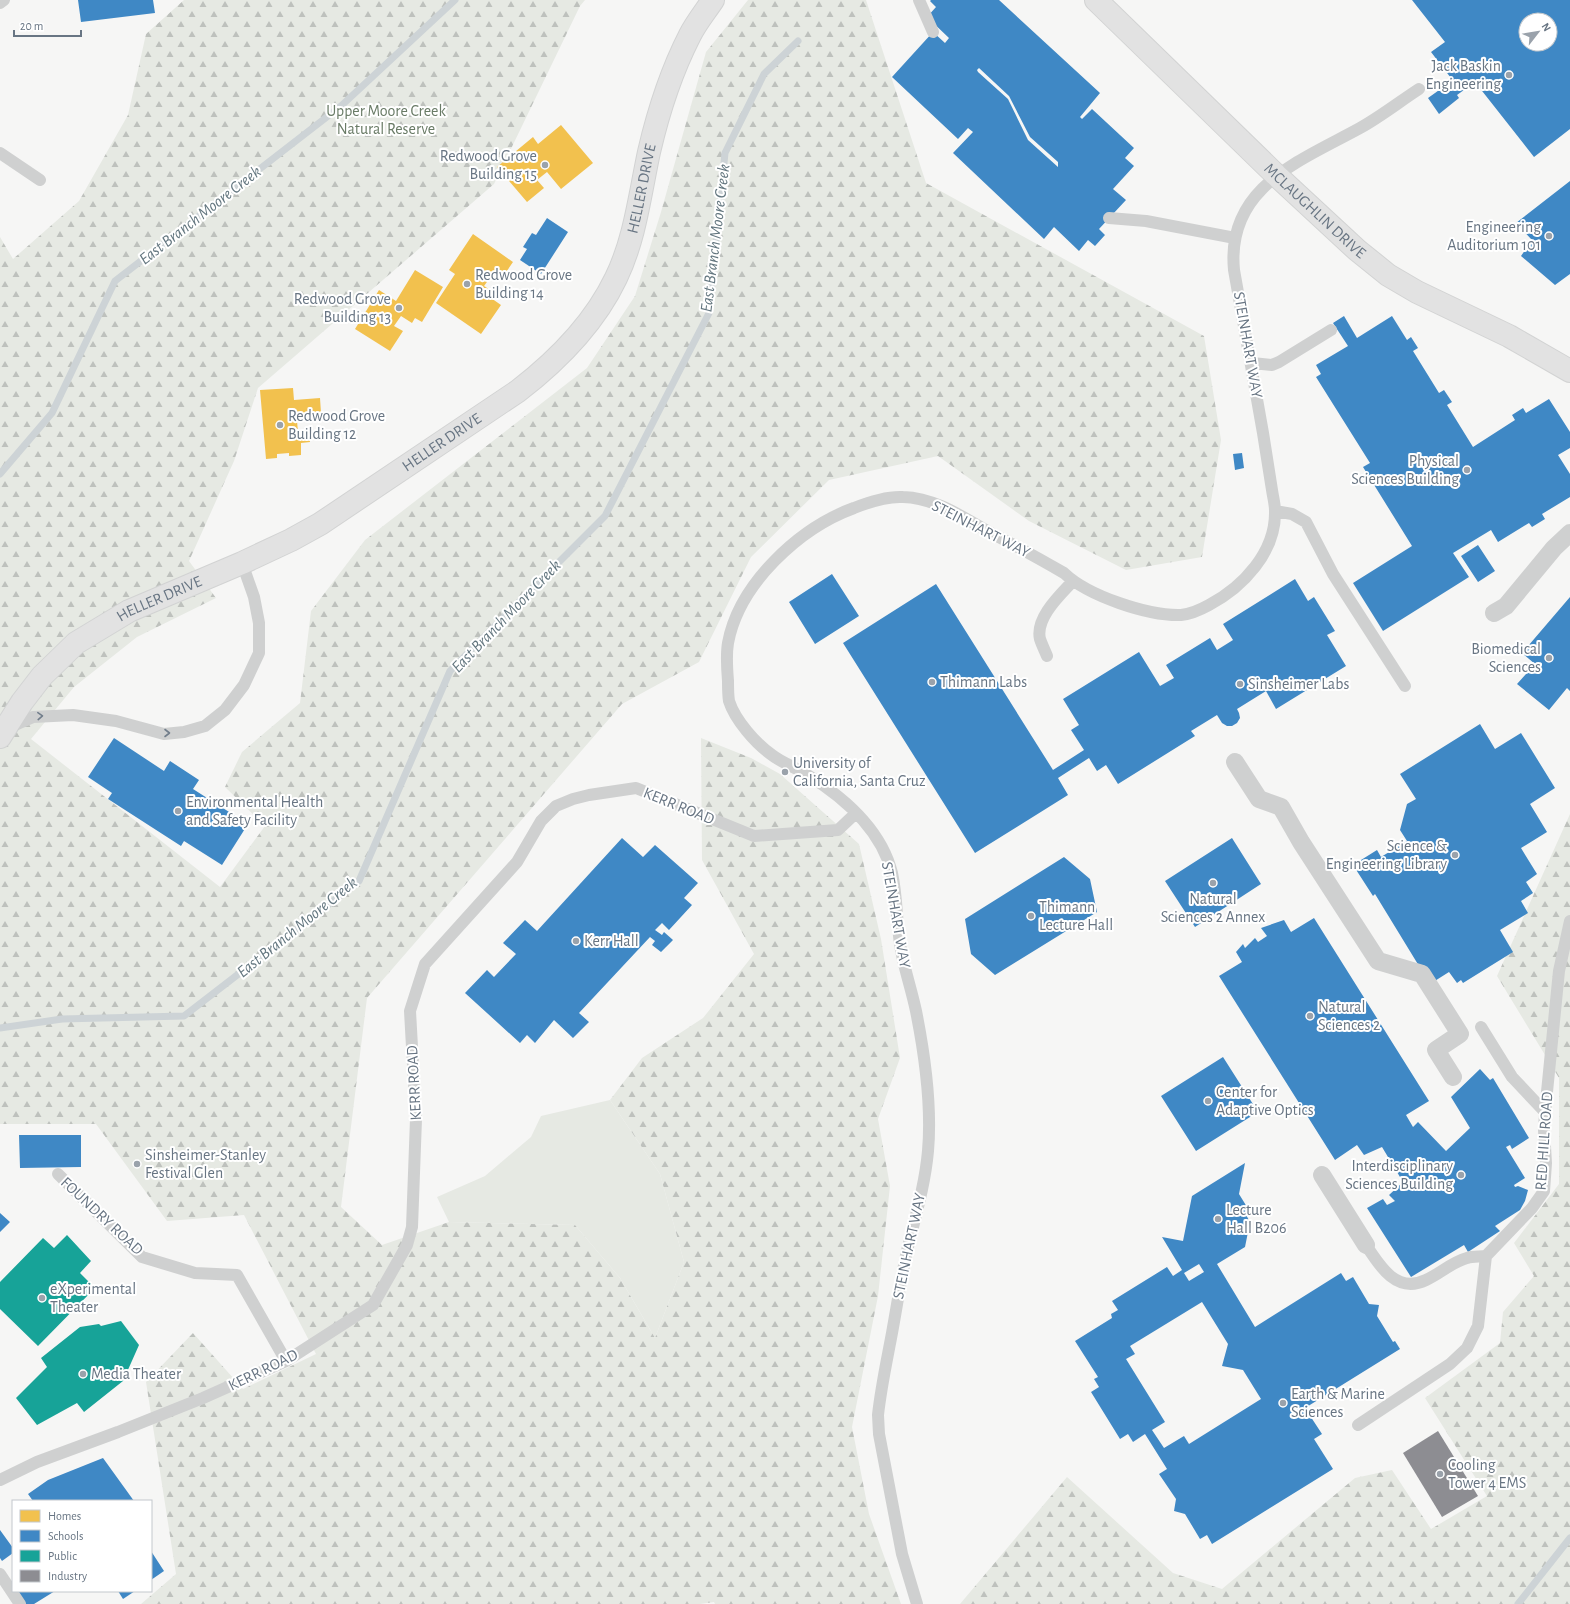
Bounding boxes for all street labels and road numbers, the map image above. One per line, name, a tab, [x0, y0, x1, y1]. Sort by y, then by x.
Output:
street label: HELLER DRIVE	[624, 142, 659, 235]
street label: MCLAUGHLIN DRIVE	[1261, 160, 1369, 262]
street label: STEINHART WAY	[1231, 290, 1265, 400]
street label: HELLER DRIVE	[399, 410, 484, 474]
street label: STEINHART WAY	[929, 497, 1033, 561]
street label: HELLER DRIVE	[114, 573, 204, 625]
street label: KERR ROAD	[641, 785, 717, 827]
street label: STEINHART WAY	[879, 860, 913, 970]
street label: KERR ROAD	[404, 1045, 424, 1121]
street label: RED HILL ROAD	[1533, 1091, 1555, 1191]
street label: FOUNDRY ROAD	[58, 1174, 146, 1258]
street label: STEINHART WAY	[890, 1191, 928, 1300]
street label: KERR ROAD	[226, 1346, 300, 1394]

